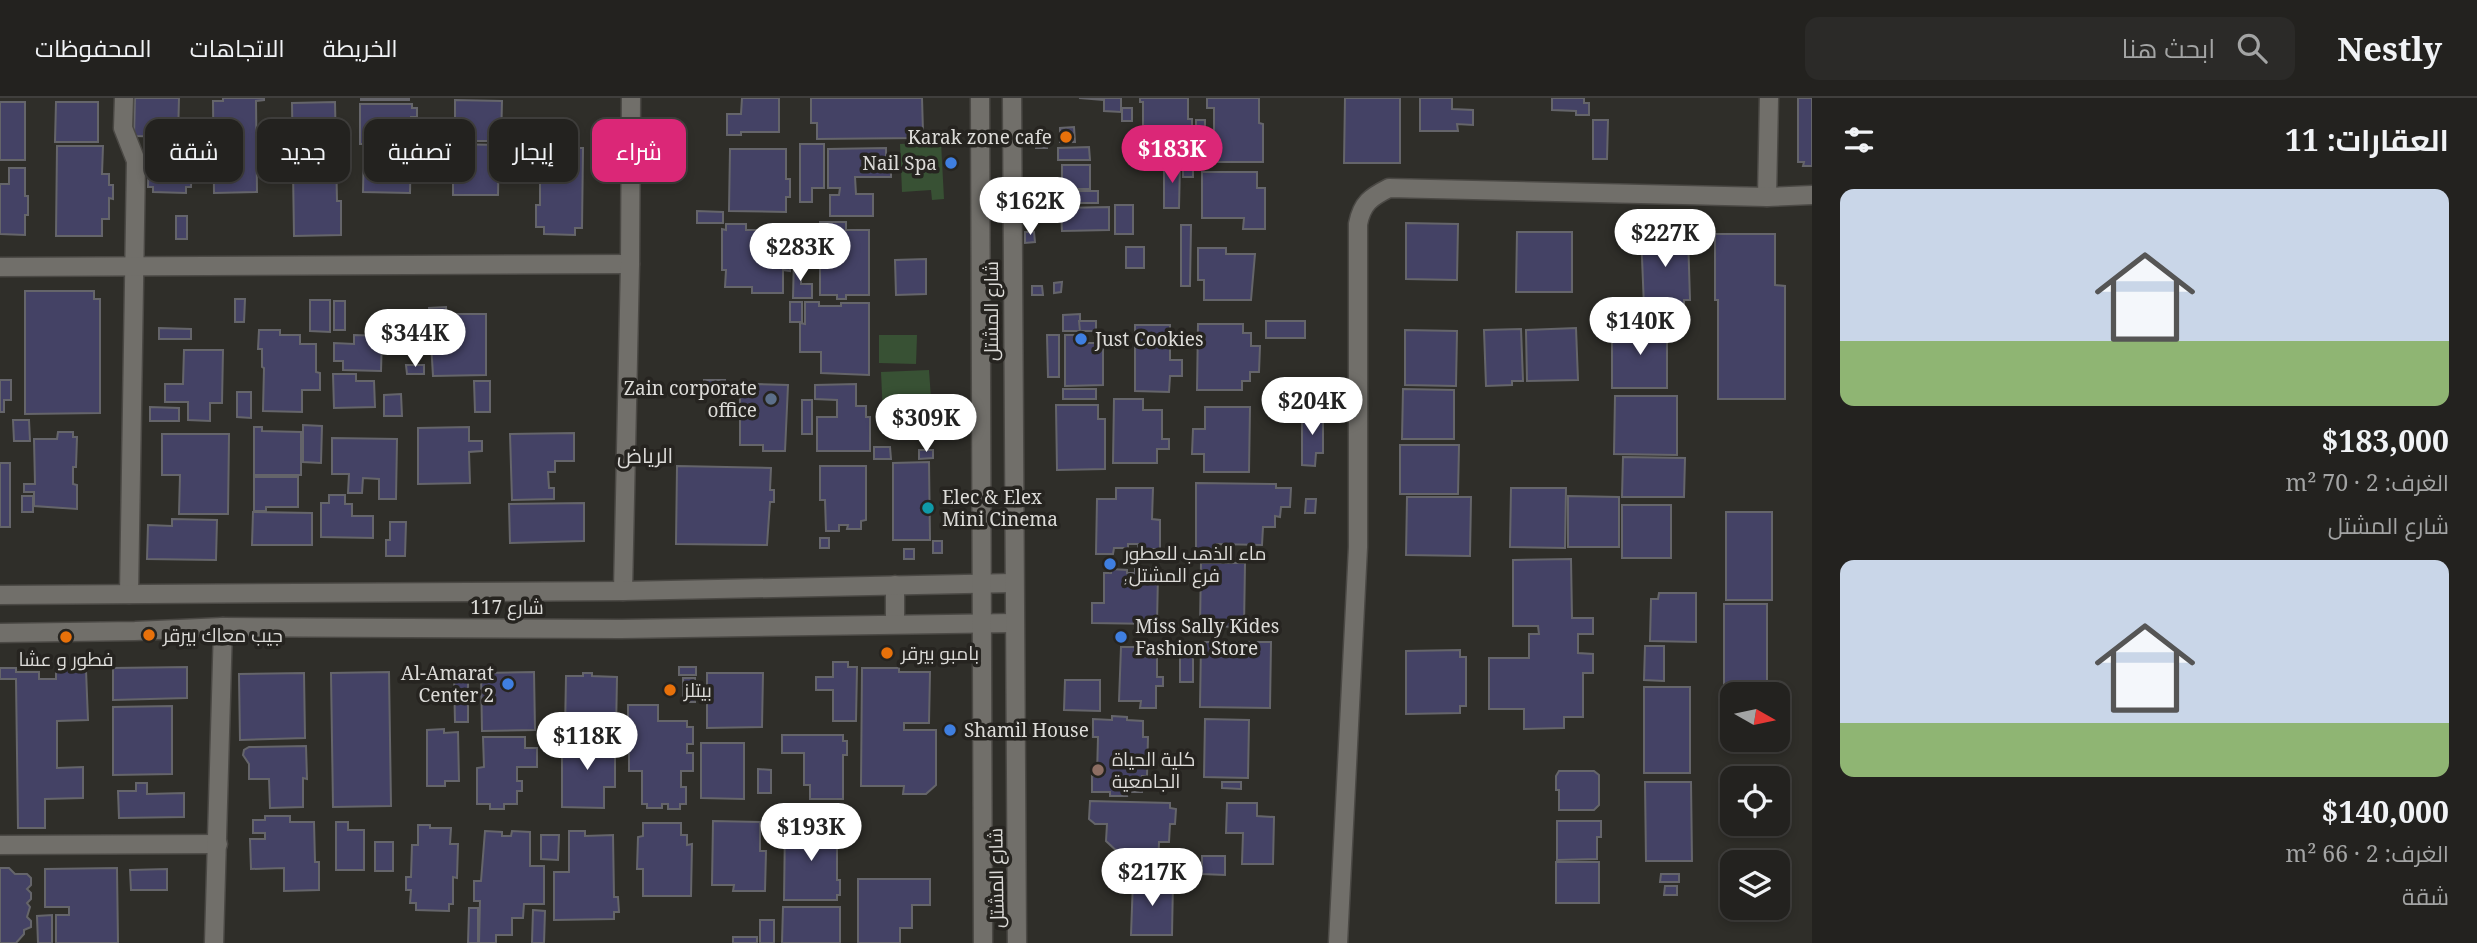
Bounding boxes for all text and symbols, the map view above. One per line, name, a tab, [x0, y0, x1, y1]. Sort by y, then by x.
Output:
search box	[1805, 17, 2295, 80]
text: Nestly	[2337, 26, 2442, 71]
icon: search	[2233, 29, 2271, 67]
text: ابحث هنا	[2122, 30, 2215, 66]
text: المحفوظات	[35, 31, 152, 64]
text: الاتجاهات	[190, 31, 285, 64]
text: الخريطة	[323, 31, 398, 64]
chip: شقة	[145, 119, 243, 182]
chip: جديد	[257, 119, 350, 182]
chip: تصفية	[364, 119, 475, 182]
chip: إيجار	[489, 119, 578, 182]
chip: شراء	[592, 119, 686, 182]
text: العقارات: 11	[2285, 119, 2449, 160]
icon: filters	[1840, 121, 1878, 159]
place label: Karak zone cafe	[907, 124, 1052, 150]
pin: $183K	[1123, 126, 1221, 185]
marker: Karak zone cafe	[1058, 129, 1074, 145]
text: $183K	[1138, 132, 1206, 164]
place label: Nail Spa	[862, 150, 937, 176]
marker: Nail Spa	[943, 155, 959, 171]
pin: $162K	[981, 178, 1079, 237]
text: $162K	[996, 184, 1064, 216]
pin: $227K	[1616, 209, 1714, 269]
text: $227K	[1631, 216, 1699, 248]
pin: $283K	[751, 223, 849, 283]
text: $283K	[766, 230, 834, 262]
icon: home	[2082, 234, 2208, 360]
street label: شارع المشتل	[978, 261, 1005, 361]
pin: $140K	[1591, 298, 1689, 357]
text: $140K	[1606, 304, 1674, 336]
pin: $344K	[366, 310, 464, 369]
text: $344K	[381, 316, 449, 348]
place label: Just Cookies	[1094, 326, 1204, 352]
marker: Just Cookies	[1073, 331, 1089, 347]
place label: Zain corporate office	[624, 375, 757, 423]
pin: $204K	[1263, 378, 1361, 437]
text: $204K	[1278, 384, 1346, 416]
marker: Zain corporate office	[763, 391, 779, 407]
pin: $309K	[877, 394, 975, 454]
text: $309K	[892, 401, 960, 433]
text: $183,000	[2322, 420, 2449, 461]
district label: الرياض	[617, 441, 673, 469]
text: الغرف: 2 · 70 m²	[2285, 466, 2449, 498]
place label: Elec & Elex Mini Cinema	[942, 484, 1058, 532]
marker: Elec & Elex Mini Cinema	[920, 500, 936, 516]
text: شارع المشتل	[2328, 509, 2449, 541]
place label: ماء الذهب للعطور ,فرع المشتل	[1123, 540, 1267, 589]
marker: ماء الذهب للعطور ,فرع المشتل	[1102, 556, 1118, 572]
street label: شارع 117	[470, 594, 544, 621]
icon: home	[2082, 605, 2208, 731]
place label: Miss Sally Kides Fashion Store	[1135, 613, 1279, 661]
place label: جيب معاك بيرقر	[162, 622, 283, 648]
marker: جيب معاك بيرقر	[141, 627, 157, 643]
marker: فطور و عشا	[58, 629, 74, 645]
marker: Miss Sally Kides Fashion Store	[1113, 629, 1129, 645]
place label: بامبو بيرقر	[900, 640, 979, 666]
marker: بامبو بيرقر	[879, 645, 895, 661]
place label: فطور و عشا	[18, 646, 114, 672]
place label: Al-Amarat Center 2	[401, 660, 494, 708]
marker: Al-Amarat Center 2	[500, 676, 516, 692]
place label: بيتلز	[683, 677, 712, 703]
marker: بيتلز	[662, 682, 678, 698]
north arrow	[1720, 682, 1790, 752]
map controls	[1720, 682, 1790, 920]
pin: $118K	[538, 712, 636, 772]
place label: Shamil House	[964, 717, 1089, 743]
text: $118K	[553, 719, 621, 751]
marker: Shamil House	[942, 722, 958, 738]
place label: كلية الحياة الجامعية	[1112, 746, 1195, 794]
marker: كلية الحياة الجامعية	[1090, 762, 1106, 778]
button: locate	[1720, 766, 1790, 836]
text: $140,000	[2322, 791, 2449, 832]
pin: $193K	[762, 804, 860, 863]
text: $193K	[777, 810, 845, 842]
street label: شارع المشتل	[982, 828, 1011, 928]
text: الغرف: 2 · 66 m²	[2285, 837, 2449, 869]
pin: $217K	[1103, 848, 1201, 908]
button: layers	[1720, 850, 1790, 920]
text: $217K	[1118, 855, 1186, 887]
text: شقة	[2402, 880, 2449, 912]

